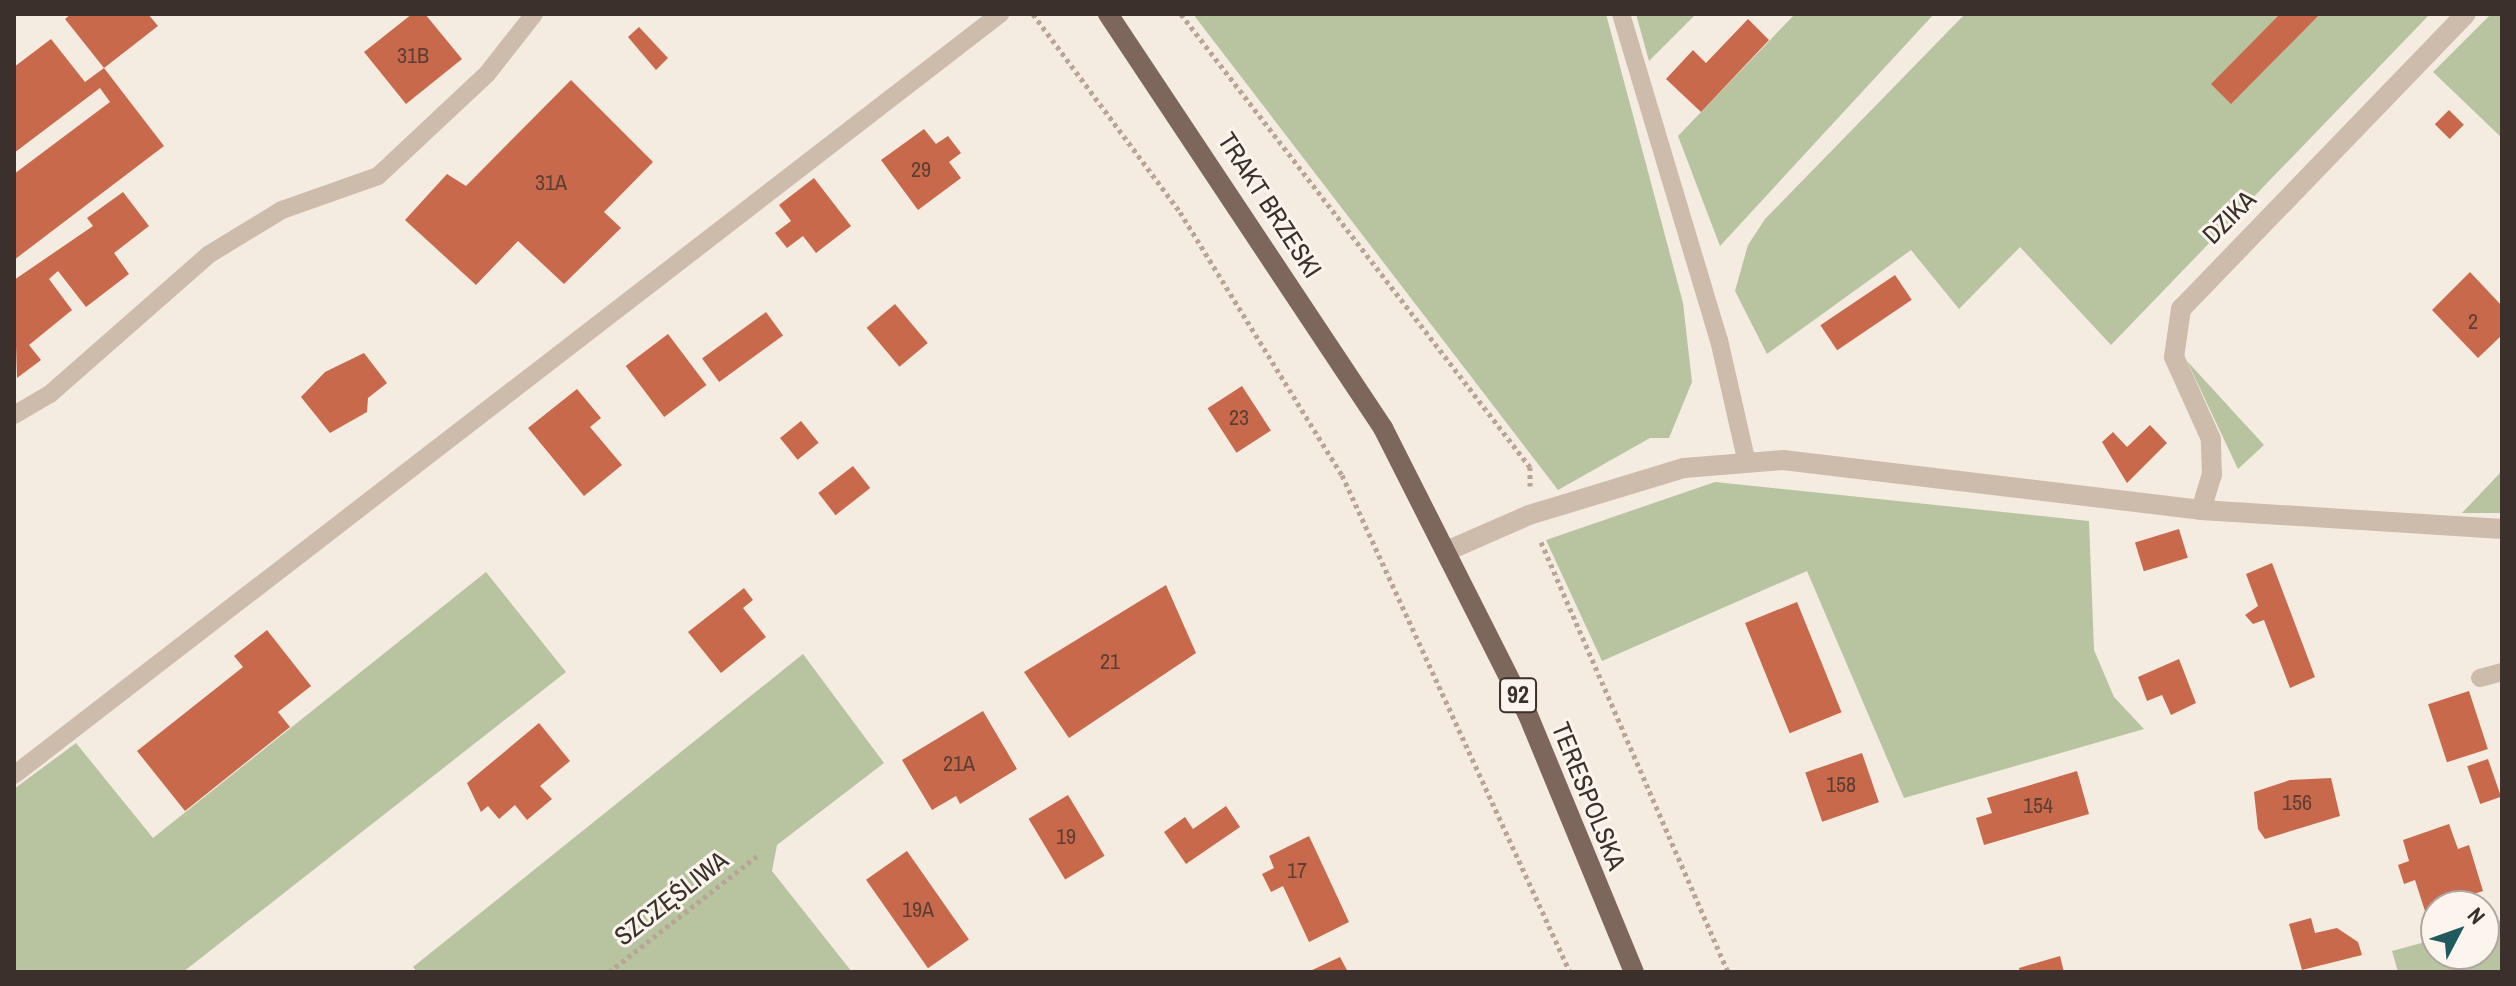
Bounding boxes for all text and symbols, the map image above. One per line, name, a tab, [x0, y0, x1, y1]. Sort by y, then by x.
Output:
house number: 31B	[397, 43, 429, 69]
street label: TRAKT BRZESKI	[1211, 126, 1329, 284]
house number: 29	[911, 157, 931, 183]
house number: 31A	[535, 170, 567, 196]
street label: DZIKA	[2196, 184, 2262, 250]
house number: 2	[2468, 309, 2478, 335]
house number: 23	[1229, 405, 1249, 431]
house number: 21	[1100, 649, 1120, 675]
road number: 92	[1498, 675, 1538, 715]
street label: TERESPOLSKA	[1545, 718, 1633, 874]
house number: 21A	[943, 751, 975, 777]
house number: 158	[1826, 772, 1856, 798]
house number: 156	[2282, 790, 2312, 816]
house number: 154	[2023, 793, 2053, 819]
house number: 19	[1056, 824, 1076, 850]
street label: SZCZĘŚLIWA	[608, 844, 734, 952]
house number: 17	[1287, 858, 1307, 884]
north arrow	[2420, 890, 2500, 970]
house number: 19A	[902, 897, 934, 923]
text: N	[2461, 901, 2492, 930]

